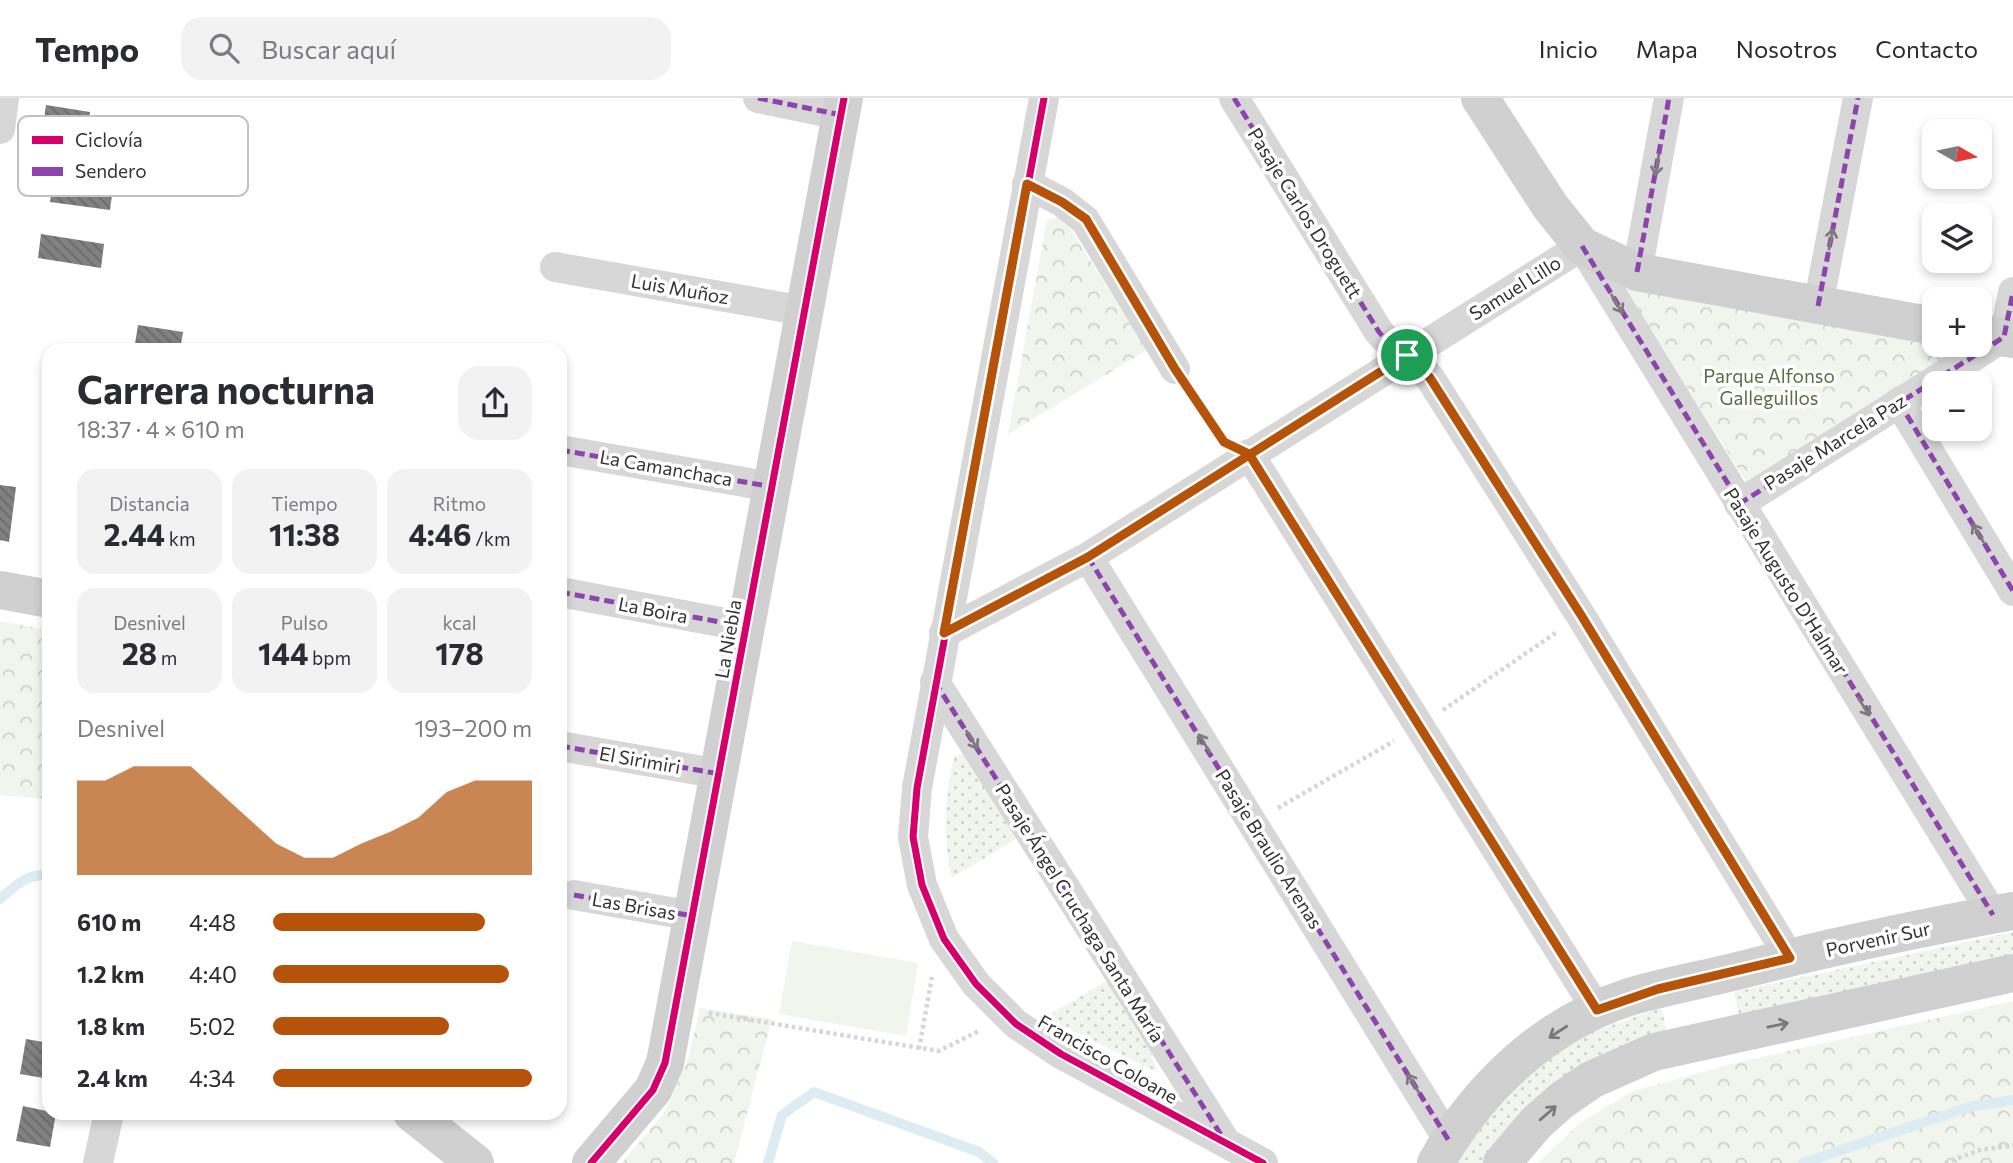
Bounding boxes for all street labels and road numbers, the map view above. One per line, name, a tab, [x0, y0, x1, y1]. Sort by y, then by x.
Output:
street label: Pasaje Carlos Droguett	[1244, 123, 1367, 302]
street label: Samuel Lillo	[1465, 250, 1565, 325]
street label: Luis Muñoz	[629, 269, 731, 308]
street label: Pasaje Marcela Paz	[1759, 389, 1910, 495]
street label: La Camanchaca	[598, 445, 734, 490]
street label: Pasaje Augusto D'Halmar	[1720, 483, 1854, 679]
street label: La Boira	[616, 592, 690, 628]
street label: La Niebla	[709, 598, 746, 680]
street label: El Sirimiri	[598, 741, 683, 778]
street label: Pasaje Braulio Arenas	[1211, 765, 1328, 933]
street label: Pasaje Ángel Cruchaga Santa María	[991, 779, 1170, 1046]
street label: Las Brisas	[590, 887, 678, 924]
street label: Porvenir Sur	[1824, 916, 1933, 961]
street label: Francisco Coloane	[1034, 1009, 1182, 1108]

